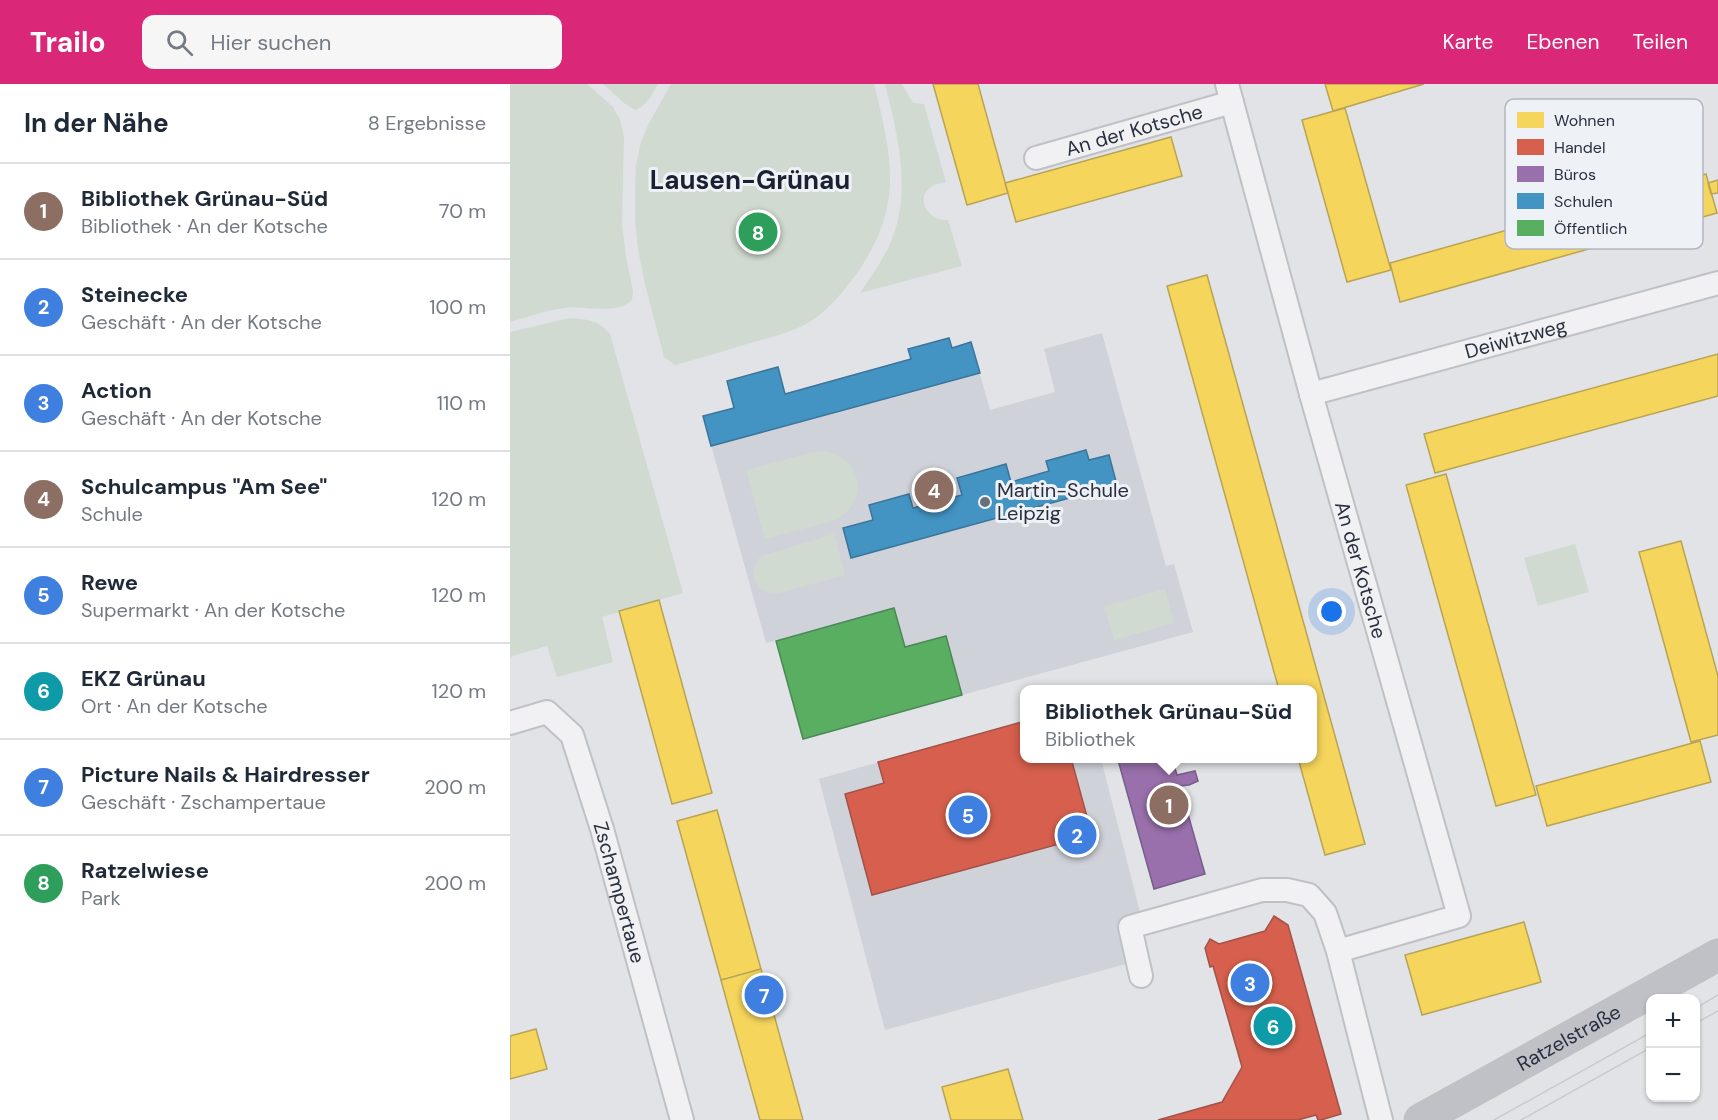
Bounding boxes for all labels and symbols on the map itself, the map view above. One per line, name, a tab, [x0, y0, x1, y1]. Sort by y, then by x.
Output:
street label: An der Kotsche	[1062, 98, 1206, 162]
legend	[1505, 99, 1703, 249]
text: Wohnen	[1554, 110, 1615, 131]
text: Handel	[1554, 137, 1605, 158]
district label: Lausen-Grünau	[650, 163, 850, 197]
text: Büros	[1554, 164, 1596, 185]
text: Schulen	[1554, 191, 1613, 212]
pin: 8	[738, 210, 778, 254]
text: Öffentlich	[1554, 218, 1627, 239]
street label: Deiwitzweg	[1462, 312, 1569, 364]
pin: 4	[914, 468, 954, 512]
place label: Martin-Schule Leipzig	[997, 477, 1129, 526]
marker: Martin-Schule Leipzig	[978, 495, 992, 509]
street label: An der Kotsche	[1329, 498, 1393, 641]
your location	[1317, 597, 1346, 626]
pin: 1	[1150, 782, 1188, 828]
pin: 5	[948, 792, 988, 838]
pin: 2	[1058, 812, 1096, 858]
street label: Zschampertaue	[587, 818, 651, 966]
pin: 3	[1230, 960, 1270, 1006]
pin: 7	[744, 972, 784, 1018]
street label: Ratzelstraße	[1512, 998, 1625, 1077]
pin: 6	[1254, 1004, 1293, 1048]

